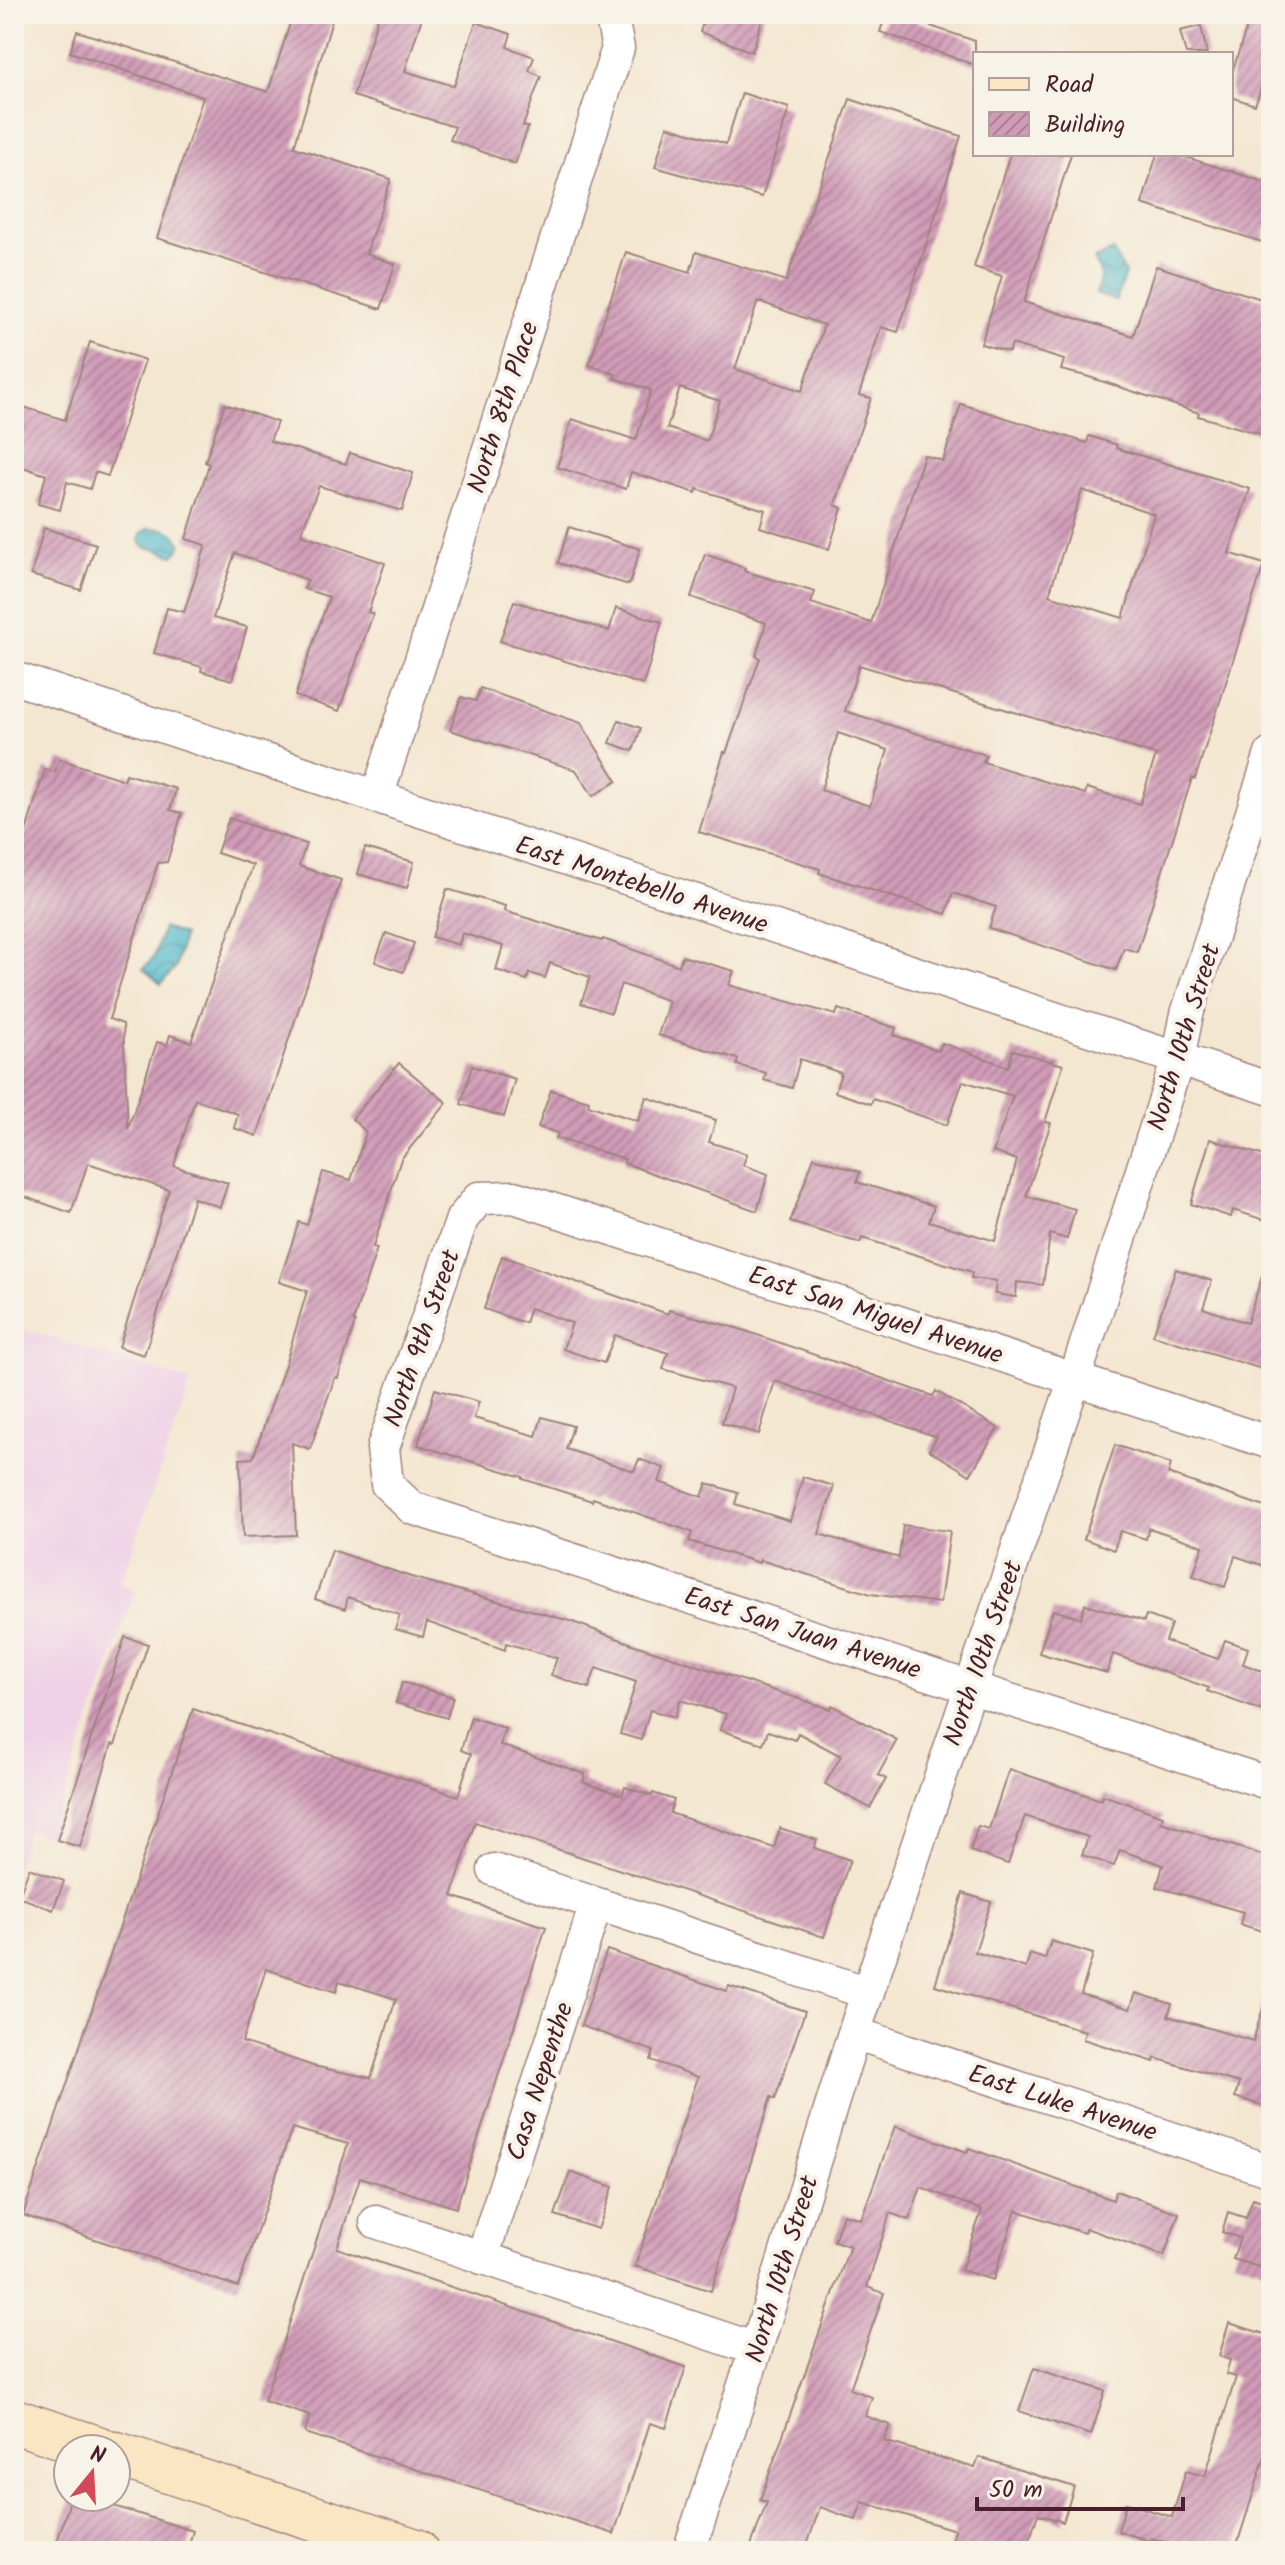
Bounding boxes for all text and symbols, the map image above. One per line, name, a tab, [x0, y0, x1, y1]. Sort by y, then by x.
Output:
legend	[973, 52, 1233, 156]
text: Road	[1045, 66, 1094, 105]
text: Building	[1045, 106, 1125, 145]
street label: North 8th Place	[456, 316, 552, 499]
street label: East Montebello Avenue	[509, 825, 774, 947]
street label: North 10th Street	[1136, 938, 1234, 1136]
street label: North 9th Street	[373, 1243, 473, 1433]
street label: East San Miguel Avenue	[742, 1255, 1009, 1377]
street label: North 10th Street	[932, 1554, 1036, 1752]
street label: East San Juan Avenue	[678, 1576, 927, 1692]
street label: Casa Nepenthe	[496, 1997, 586, 2166]
street label: East Luke Avenue	[962, 2054, 1163, 2154]
street label: North 10th Street	[734, 2170, 832, 2368]
north arrow	[52, 2433, 132, 2513]
text: N	[85, 2438, 110, 2475]
scale bar	[977, 2461, 1183, 2511]
text: 50 m	[989, 2471, 1043, 2510]

